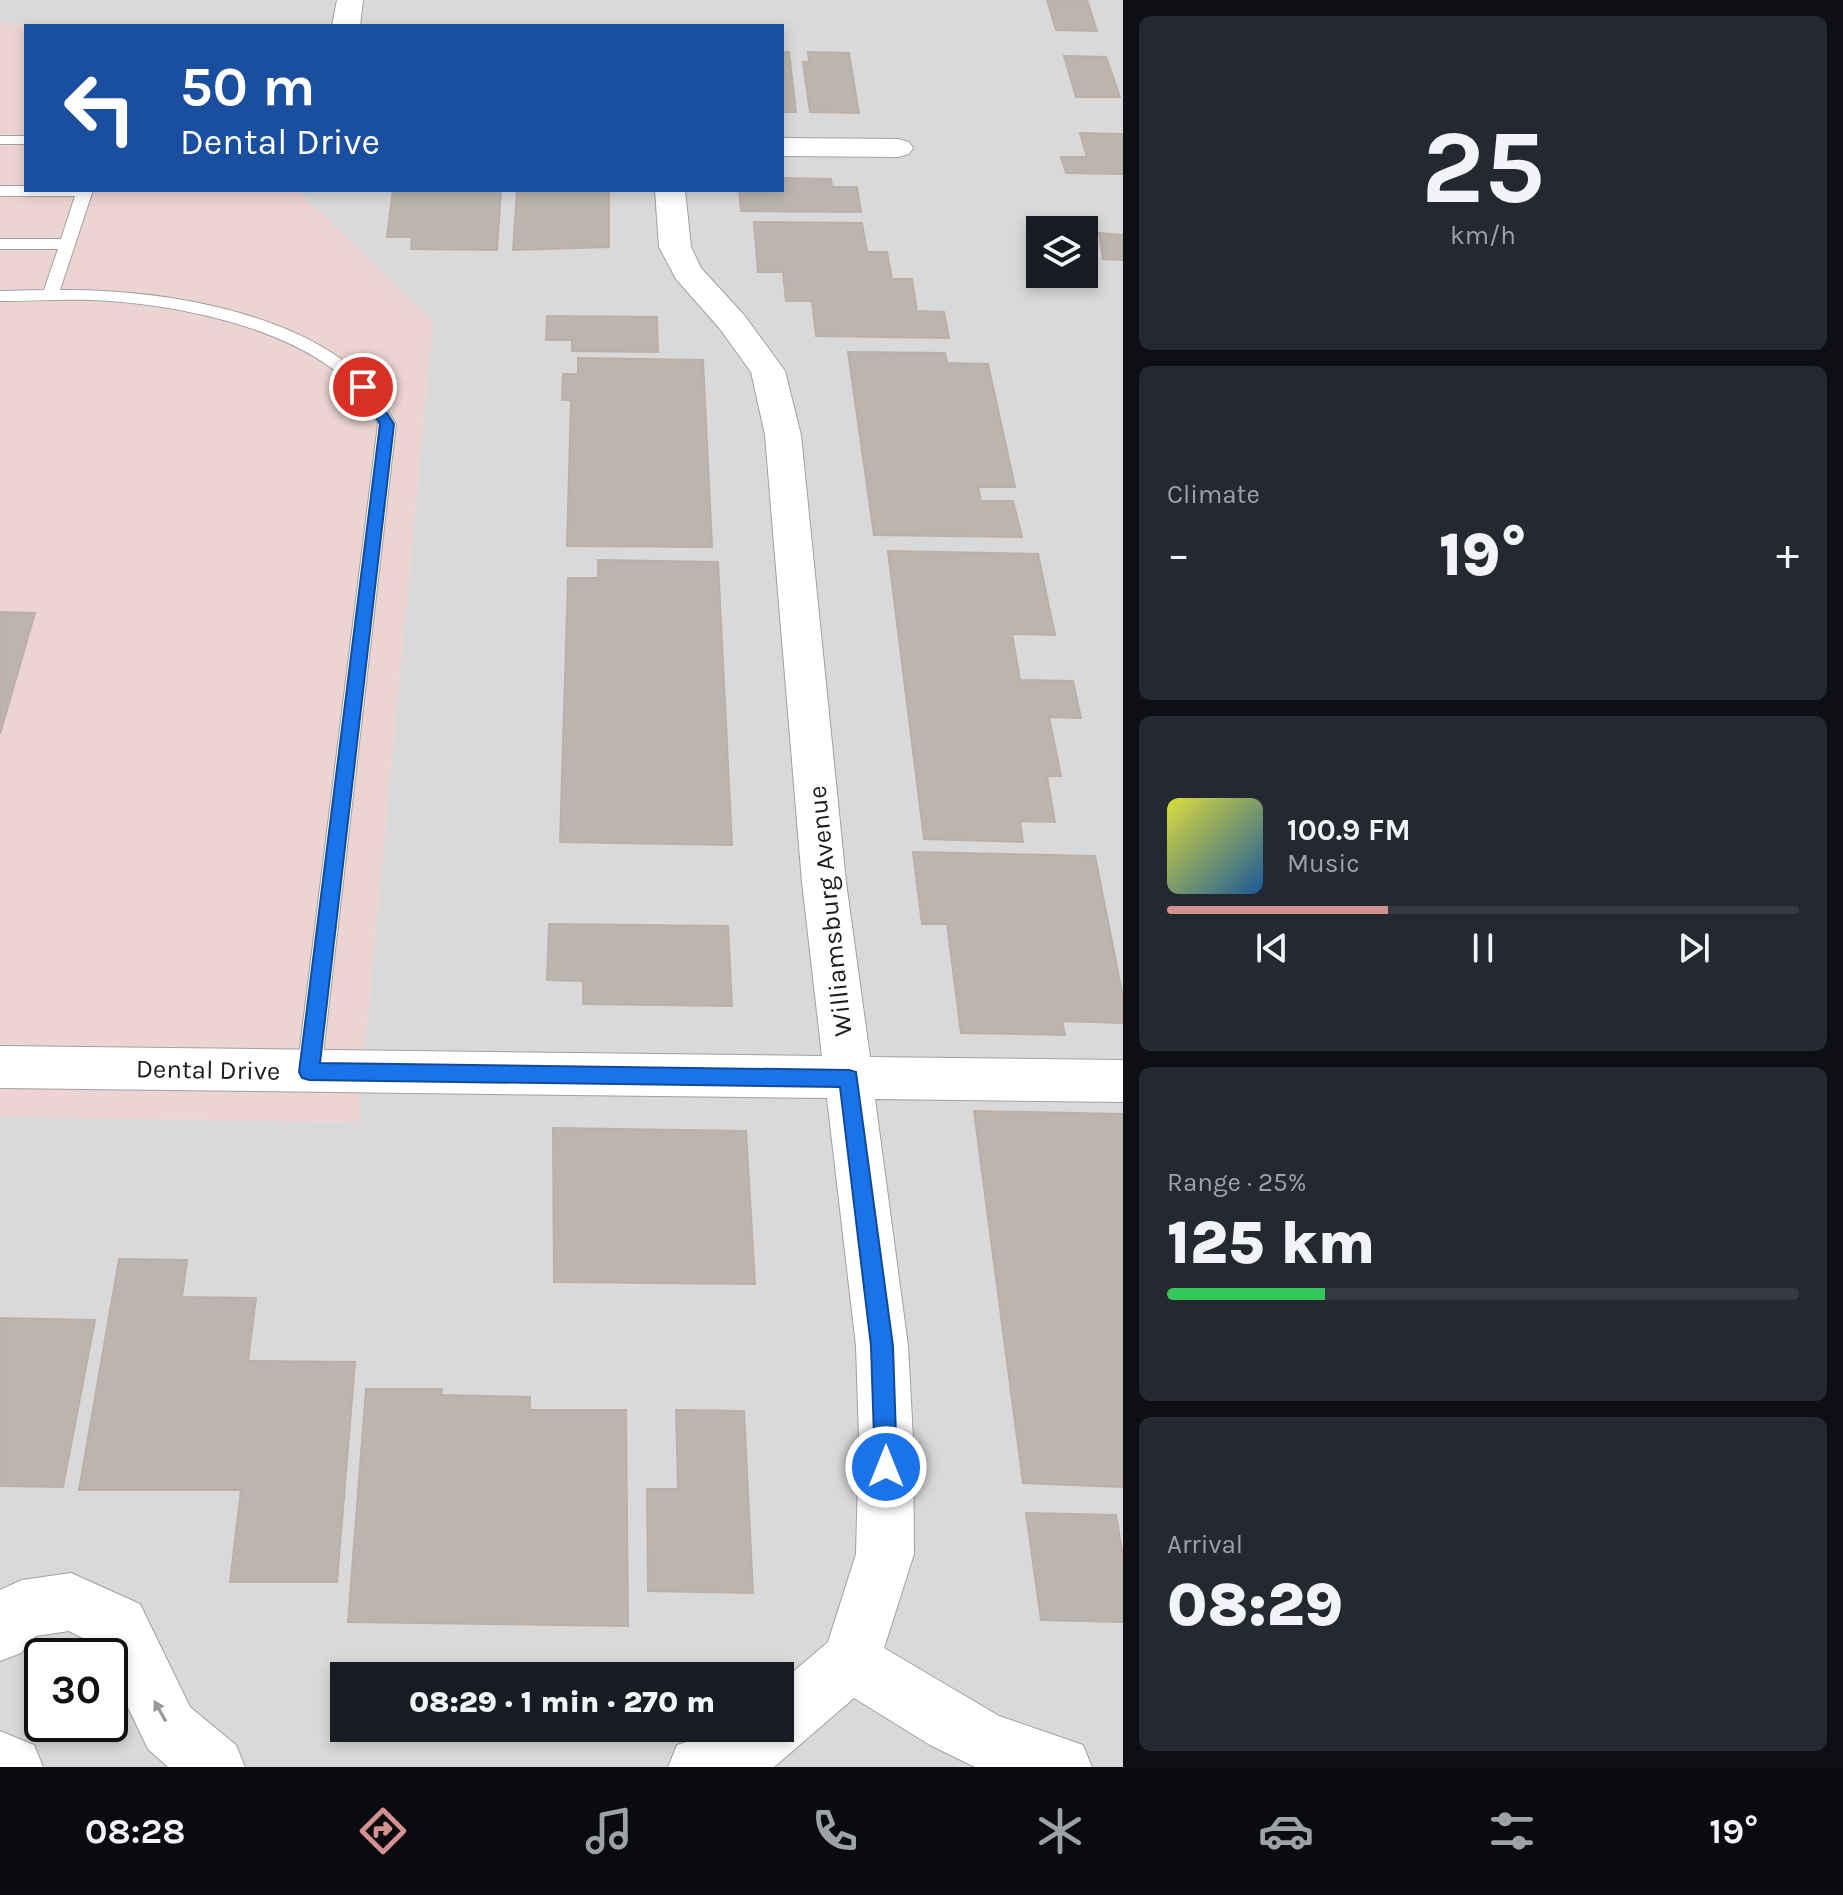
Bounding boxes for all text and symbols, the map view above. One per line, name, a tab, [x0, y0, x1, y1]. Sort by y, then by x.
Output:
text: 50 m	[180, 54, 315, 119]
icon: left	[48, 56, 152, 160]
text: 25	[1421, 107, 1545, 228]
text: Dental Drive	[180, 121, 380, 163]
map controls	[1026, 216, 1098, 288]
button: layers	[1026, 216, 1098, 288]
text: km/h	[1450, 220, 1516, 251]
pin	[329, 353, 397, 421]
icon: arrive	[341, 365, 385, 409]
text: Climate	[1167, 479, 1260, 510]
text: 19°	[1439, 520, 1527, 590]
text: −	[1167, 529, 1190, 580]
text: +	[1776, 529, 1799, 580]
street label: Williamsburg Avenue	[801, 784, 859, 1038]
text: 100.9 FM	[1287, 812, 1411, 848]
text: Music	[1287, 848, 1360, 879]
icon: previous	[1250, 926, 1294, 970]
icon: pause	[1461, 926, 1505, 970]
icon: next	[1672, 926, 1716, 970]
street label: Dental Drive	[135, 1053, 281, 1087]
text: Range · 25%	[1167, 1167, 1307, 1198]
text: 125 km	[1167, 1208, 1375, 1278]
position arrow	[844, 1425, 928, 1509]
text: Arrival	[1167, 1529, 1243, 1560]
text: 08:29	[1167, 1570, 1343, 1640]
speed limit sign: 30	[24, 1638, 128, 1742]
text: 08:29 · 1 min · 270 m	[409, 1684, 715, 1720]
one-way arrow	[154, 1700, 168, 1722]
icon: directions	[355, 1803, 411, 1859]
icon: music	[581, 1803, 637, 1859]
icon: phone	[807, 1803, 863, 1859]
icon: climate	[1032, 1803, 1088, 1859]
icon: car	[1258, 1803, 1314, 1859]
icon: filters	[1484, 1803, 1540, 1859]
text: 08:28	[85, 1810, 186, 1852]
text: 19°	[1709, 1810, 1758, 1852]

